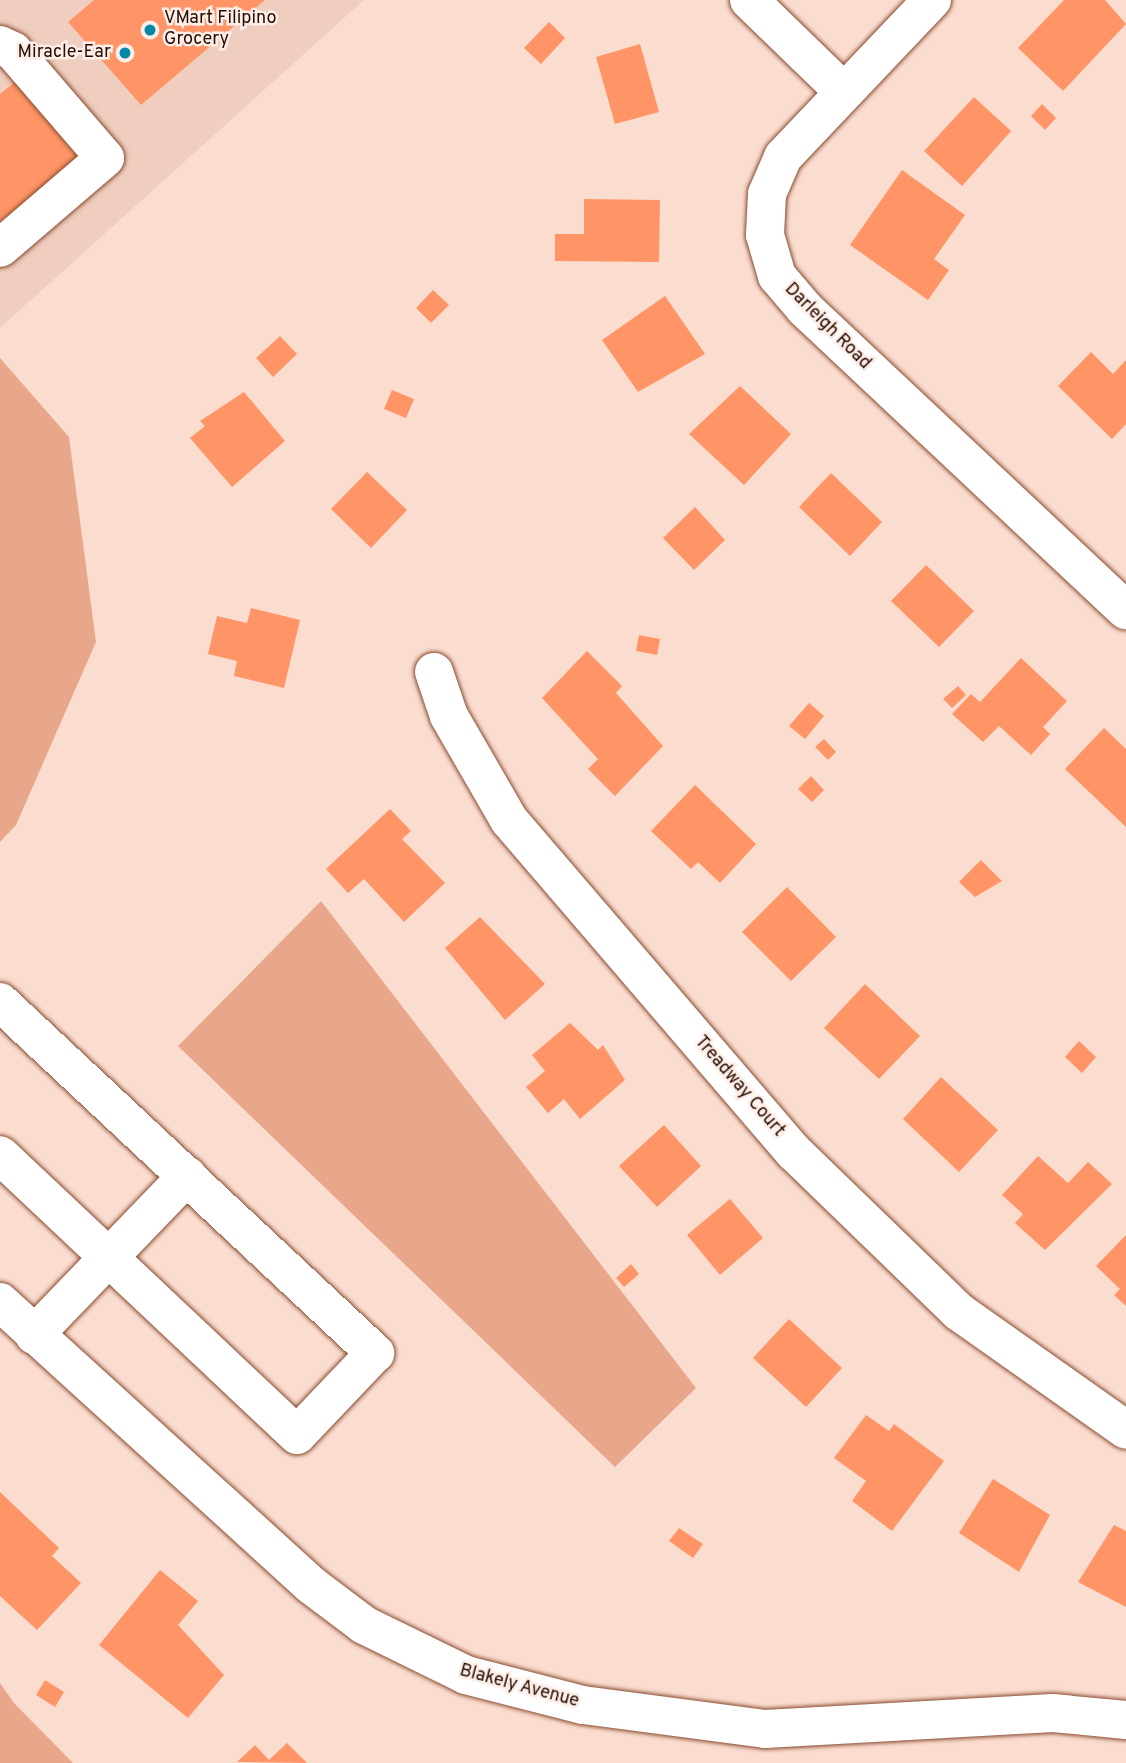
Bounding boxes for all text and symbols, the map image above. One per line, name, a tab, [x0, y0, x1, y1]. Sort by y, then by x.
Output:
place label: VMart Filipino Grocery	[164, 9, 276, 52]
marker: VMart Filipino Grocery	[142, 22, 158, 38]
place label: Miracle-Ear	[18, 42, 111, 64]
marker: Miracle-Ear	[117, 45, 133, 61]
street label: Darleigh Road	[779, 279, 875, 375]
street label: Treadway Court	[689, 1032, 789, 1142]
street label: Blakely Avenue	[457, 1661, 581, 1713]

